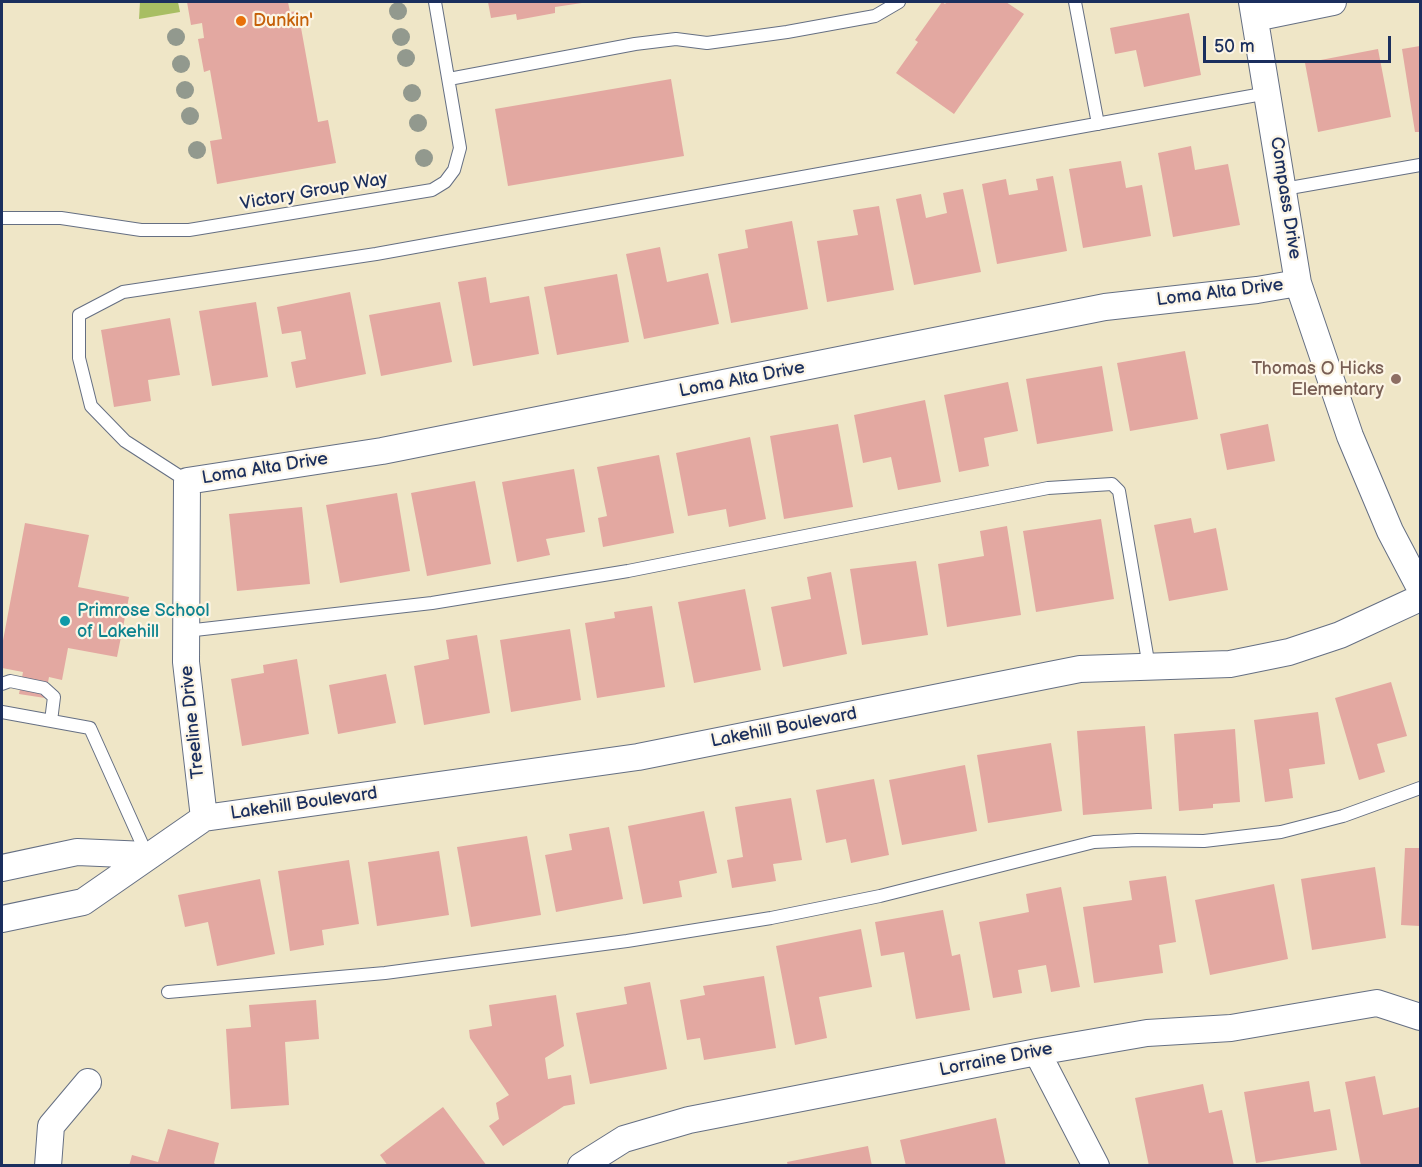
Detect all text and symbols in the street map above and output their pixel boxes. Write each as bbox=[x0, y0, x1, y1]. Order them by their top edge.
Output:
place label: Dunkin' bbox=[253, 10, 313, 32]
marker: Dunkin' bbox=[234, 14, 248, 28]
scale bar bbox=[1206, 24, 1394, 62]
text: 50 m bbox=[1214, 36, 1255, 57]
street label: Compass Drive bbox=[1265, 135, 1305, 261]
street label: Victory Group Way bbox=[239, 168, 389, 216]
street label: Loma Alta Drive bbox=[1155, 275, 1285, 311]
street label: Loma Alta Drive bbox=[677, 357, 807, 403]
place label: Thomas O Hicks Elementary bbox=[1251, 358, 1384, 400]
marker: Thomas O Hicks Elementary bbox=[1389, 372, 1403, 386]
street label: Loma Alta Drive bbox=[200, 448, 330, 490]
place label: Primrose School of Lakehill bbox=[77, 600, 210, 642]
marker: Primrose School of Lakehill bbox=[58, 614, 72, 628]
street label: Treeline Drive bbox=[176, 664, 210, 780]
street label: Lakehill Boulevard bbox=[709, 703, 859, 753]
street label: Lakehill Boulevard bbox=[229, 783, 379, 825]
street label: Lorraine Drive bbox=[937, 1038, 1055, 1082]

